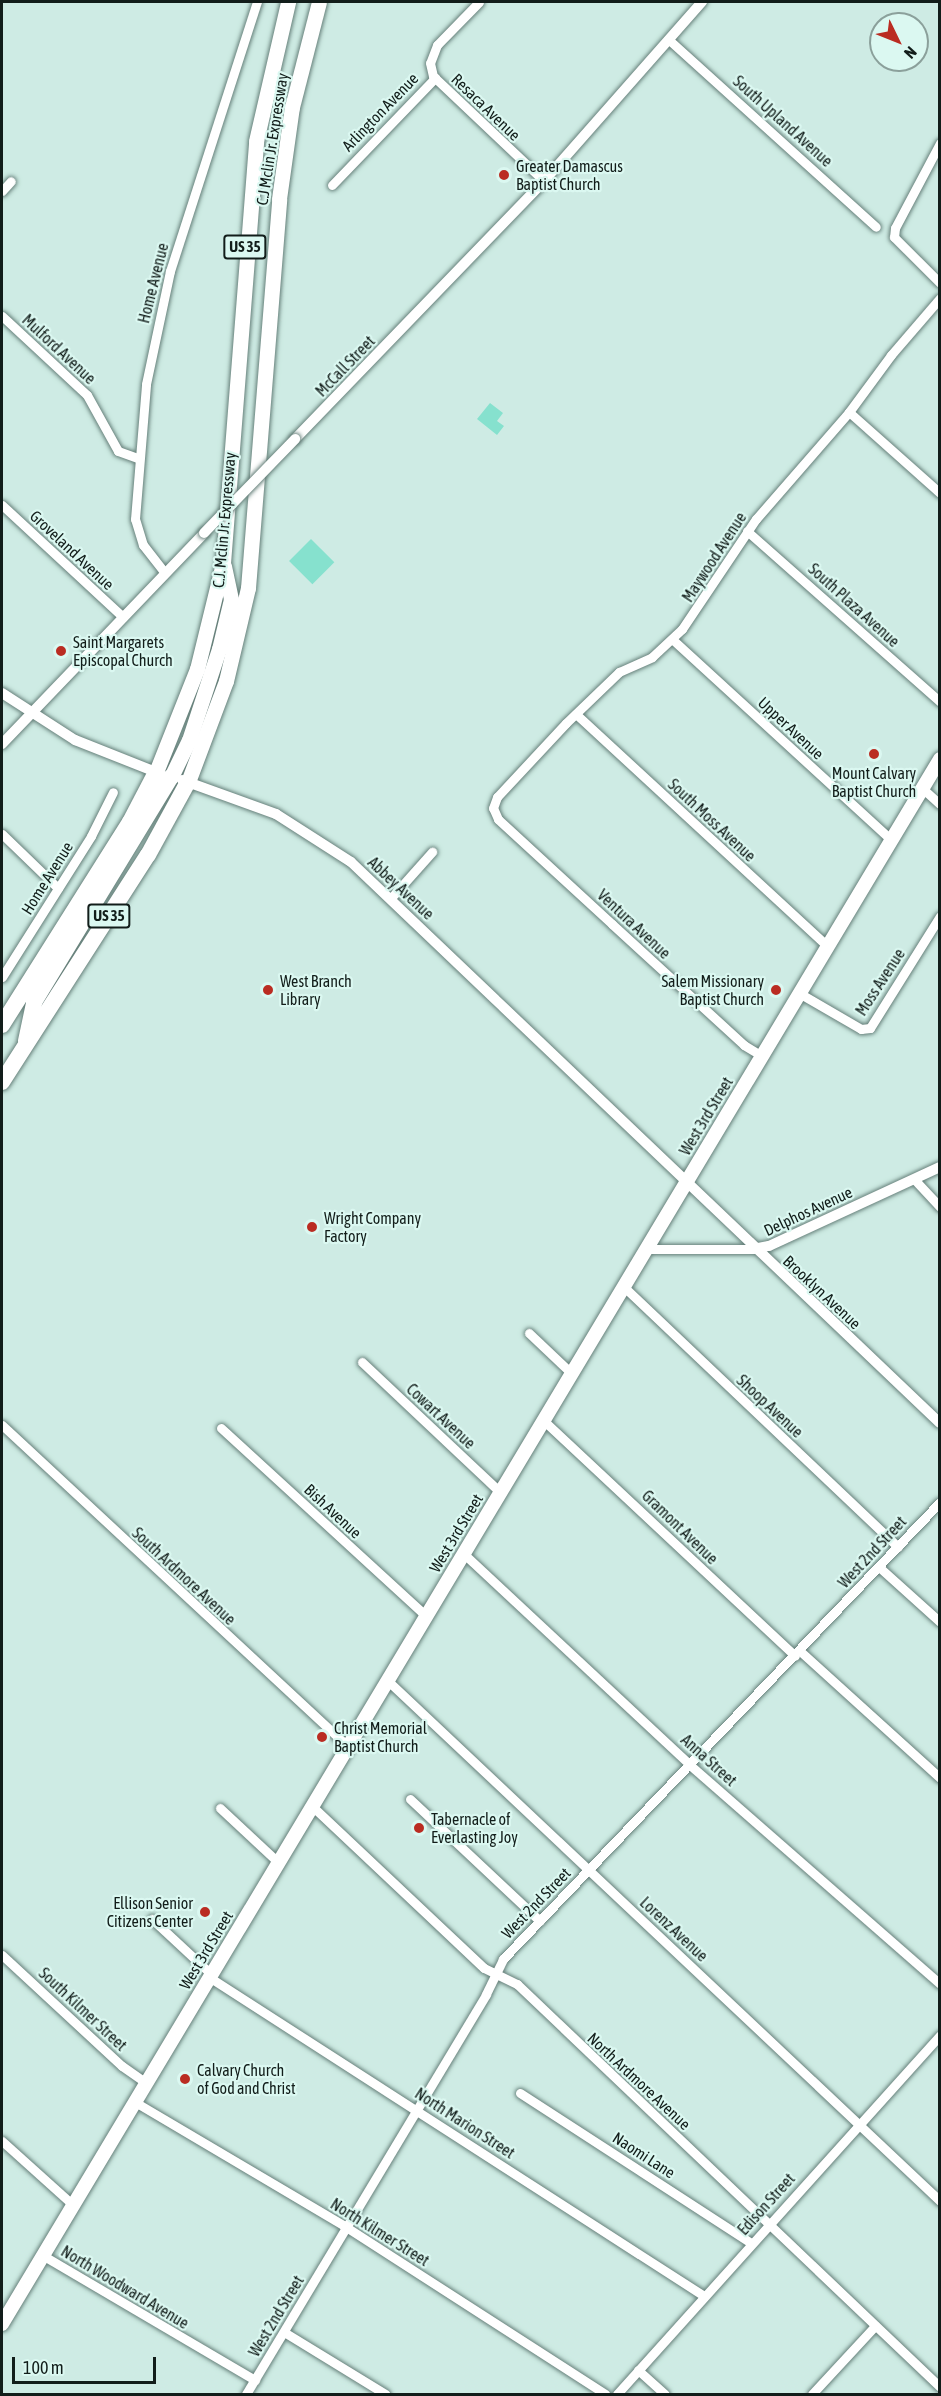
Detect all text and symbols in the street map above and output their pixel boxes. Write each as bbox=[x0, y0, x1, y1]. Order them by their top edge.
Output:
north arrow bbox=[869, 12, 929, 72]
text: N bbox=[901, 43, 921, 63]
street label: Arlington Avenue bbox=[338, 69, 422, 155]
street label: Resaca Avenue bbox=[448, 69, 524, 145]
street label: C.J Mclin Jr. Expressway bbox=[252, 71, 292, 207]
street label: South Upland Avenue bbox=[729, 71, 837, 171]
place label: Greater Damascus Baptist Church bbox=[516, 156, 623, 194]
marker: Greater Damascus Baptist Church bbox=[497, 168, 511, 182]
road number: US 35 bbox=[222, 235, 268, 259]
street label: Home Avenue bbox=[134, 241, 172, 325]
street label: Mulford Avenue bbox=[18, 310, 100, 388]
street label: McCall Street bbox=[311, 332, 379, 400]
street label: C.J. Mclin Jr. Expressway bbox=[209, 451, 239, 589]
street label: Groveland Avenue bbox=[26, 506, 118, 594]
street label: Maywood Avenue bbox=[678, 508, 750, 606]
street label: South Plaza Avenue bbox=[805, 559, 903, 651]
place label: Saint Margarets Episcopal Church bbox=[73, 632, 173, 670]
marker: Saint Margarets Episcopal Church bbox=[54, 644, 68, 658]
street label: Upper Avenue bbox=[754, 693, 828, 763]
marker: Mount Calvary Baptist Church bbox=[867, 747, 881, 761]
place label: Mount Calvary Baptist Church bbox=[832, 763, 916, 801]
street label: South Moss Avenue bbox=[664, 775, 760, 865]
street label: Home Avenue bbox=[17, 838, 77, 918]
street label: Abbey Avenue bbox=[364, 853, 438, 923]
street label: Ventura Avenue bbox=[593, 885, 675, 963]
road number: US 35 bbox=[86, 904, 132, 928]
street label: Moss Avenue bbox=[851, 945, 909, 1019]
place label: West Branch Library bbox=[280, 971, 352, 1009]
place label: Salem Missionary Baptist Church bbox=[661, 971, 764, 1009]
marker: West Branch Library bbox=[261, 983, 275, 997]
marker: Salem Missionary Baptist Church bbox=[769, 983, 783, 997]
street label: West 3rd Street bbox=[675, 1073, 737, 1159]
street label: Delphos Avenue bbox=[761, 1182, 855, 1240]
place label: Wright Company Factory bbox=[324, 1208, 421, 1246]
marker: Wright Company Factory bbox=[305, 1220, 319, 1234]
street label: Brooklyn Avenue bbox=[779, 1251, 865, 1333]
street label: Shoop Avenue bbox=[733, 1370, 807, 1442]
street label: Cowart Avenue bbox=[403, 1379, 479, 1453]
street label: Bish Avenue bbox=[300, 1480, 366, 1542]
street label: Gramont Avenue bbox=[638, 1486, 722, 1568]
street label: West 3rd Street bbox=[425, 1490, 487, 1576]
street label: West 2nd Street bbox=[834, 1512, 910, 1592]
street label: South Ardmore Avenue bbox=[128, 1523, 240, 1629]
place label: Christ Memorial Baptist Church bbox=[334, 1718, 427, 1756]
marker: Christ Memorial Baptist Church bbox=[315, 1730, 329, 1744]
street label: Anna Street bbox=[677, 1730, 741, 1790]
place label: Tabernacle of Everlasting Joy bbox=[431, 1809, 518, 1847]
marker: Tabernacle of Everlasting Joy bbox=[412, 1821, 426, 1835]
street label: West 2nd Street bbox=[497, 1864, 575, 1942]
place label: Ellison Senior Citizens Center bbox=[107, 1893, 193, 1931]
street label: Lorenz Avenue bbox=[636, 1893, 712, 1965]
marker: Ellison Senior Citizens Center bbox=[198, 1905, 212, 1919]
street label: West 3rd Street bbox=[175, 1907, 237, 1993]
street label: South Kilmer Street bbox=[35, 1963, 131, 2055]
street label: North Ardmore Avenue bbox=[584, 2028, 694, 2134]
place label: Calvary Church of God and Christ bbox=[197, 2060, 295, 2098]
marker: Calvary Church of God and Christ bbox=[178, 2072, 192, 2086]
street label: North Marion Street bbox=[411, 2084, 519, 2162]
street label: Naomi Lane bbox=[609, 2128, 679, 2182]
street label: Edison Street bbox=[733, 2169, 799, 2239]
street label: North Kilmer Street bbox=[327, 2194, 433, 2270]
street label: North Woodward Avenue bbox=[58, 2241, 192, 2333]
street label: West 2nd Street bbox=[244, 2272, 308, 2360]
scale bar bbox=[15, 2345, 159, 2383]
text: 100 m bbox=[23, 2357, 64, 2378]

